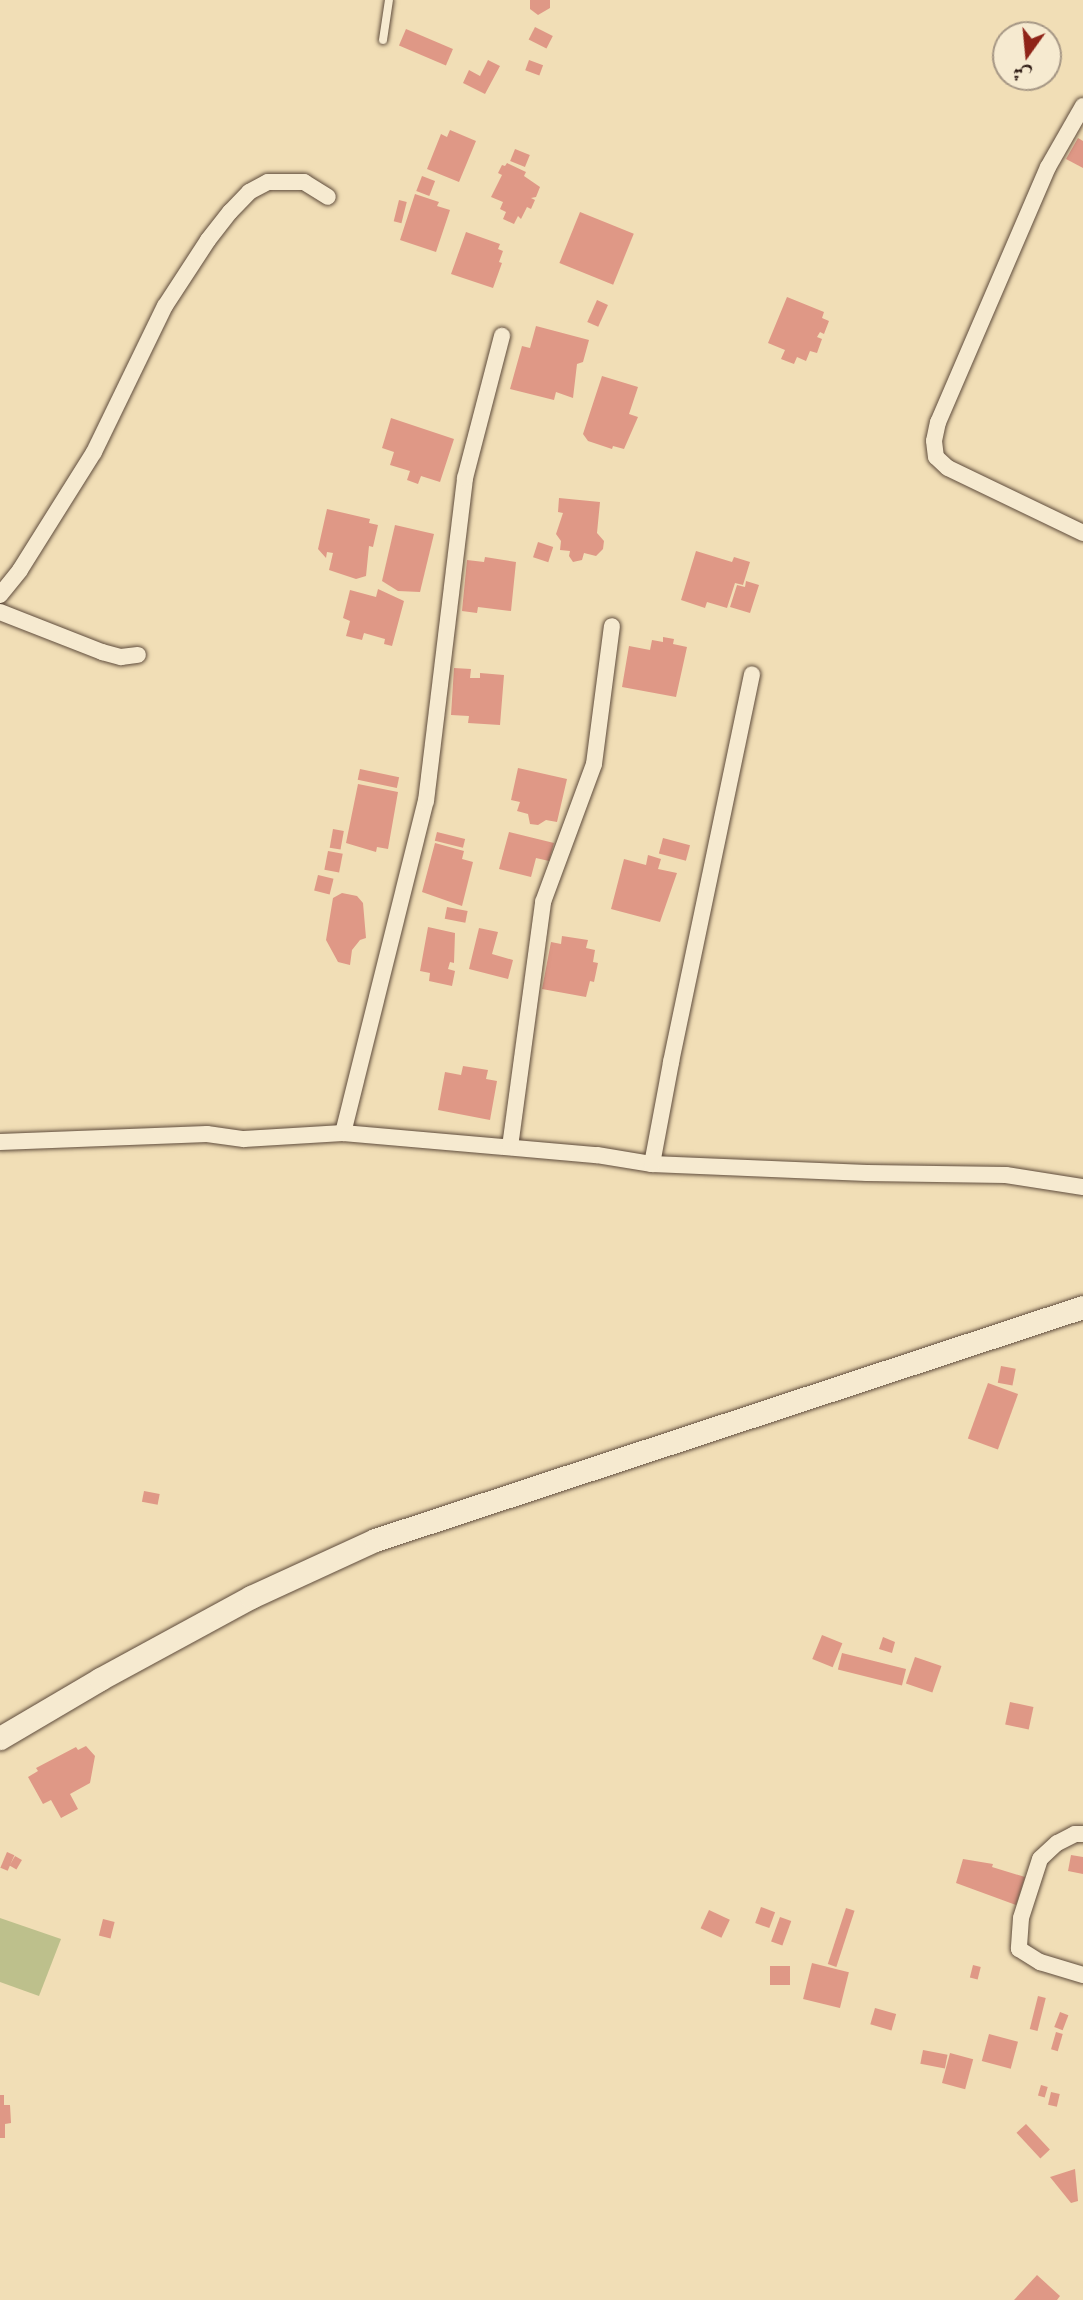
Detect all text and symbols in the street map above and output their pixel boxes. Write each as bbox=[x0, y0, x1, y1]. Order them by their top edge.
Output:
north arrow bbox=[992, 21, 1062, 91]
text: ش bbox=[1010, 59, 1035, 89]

